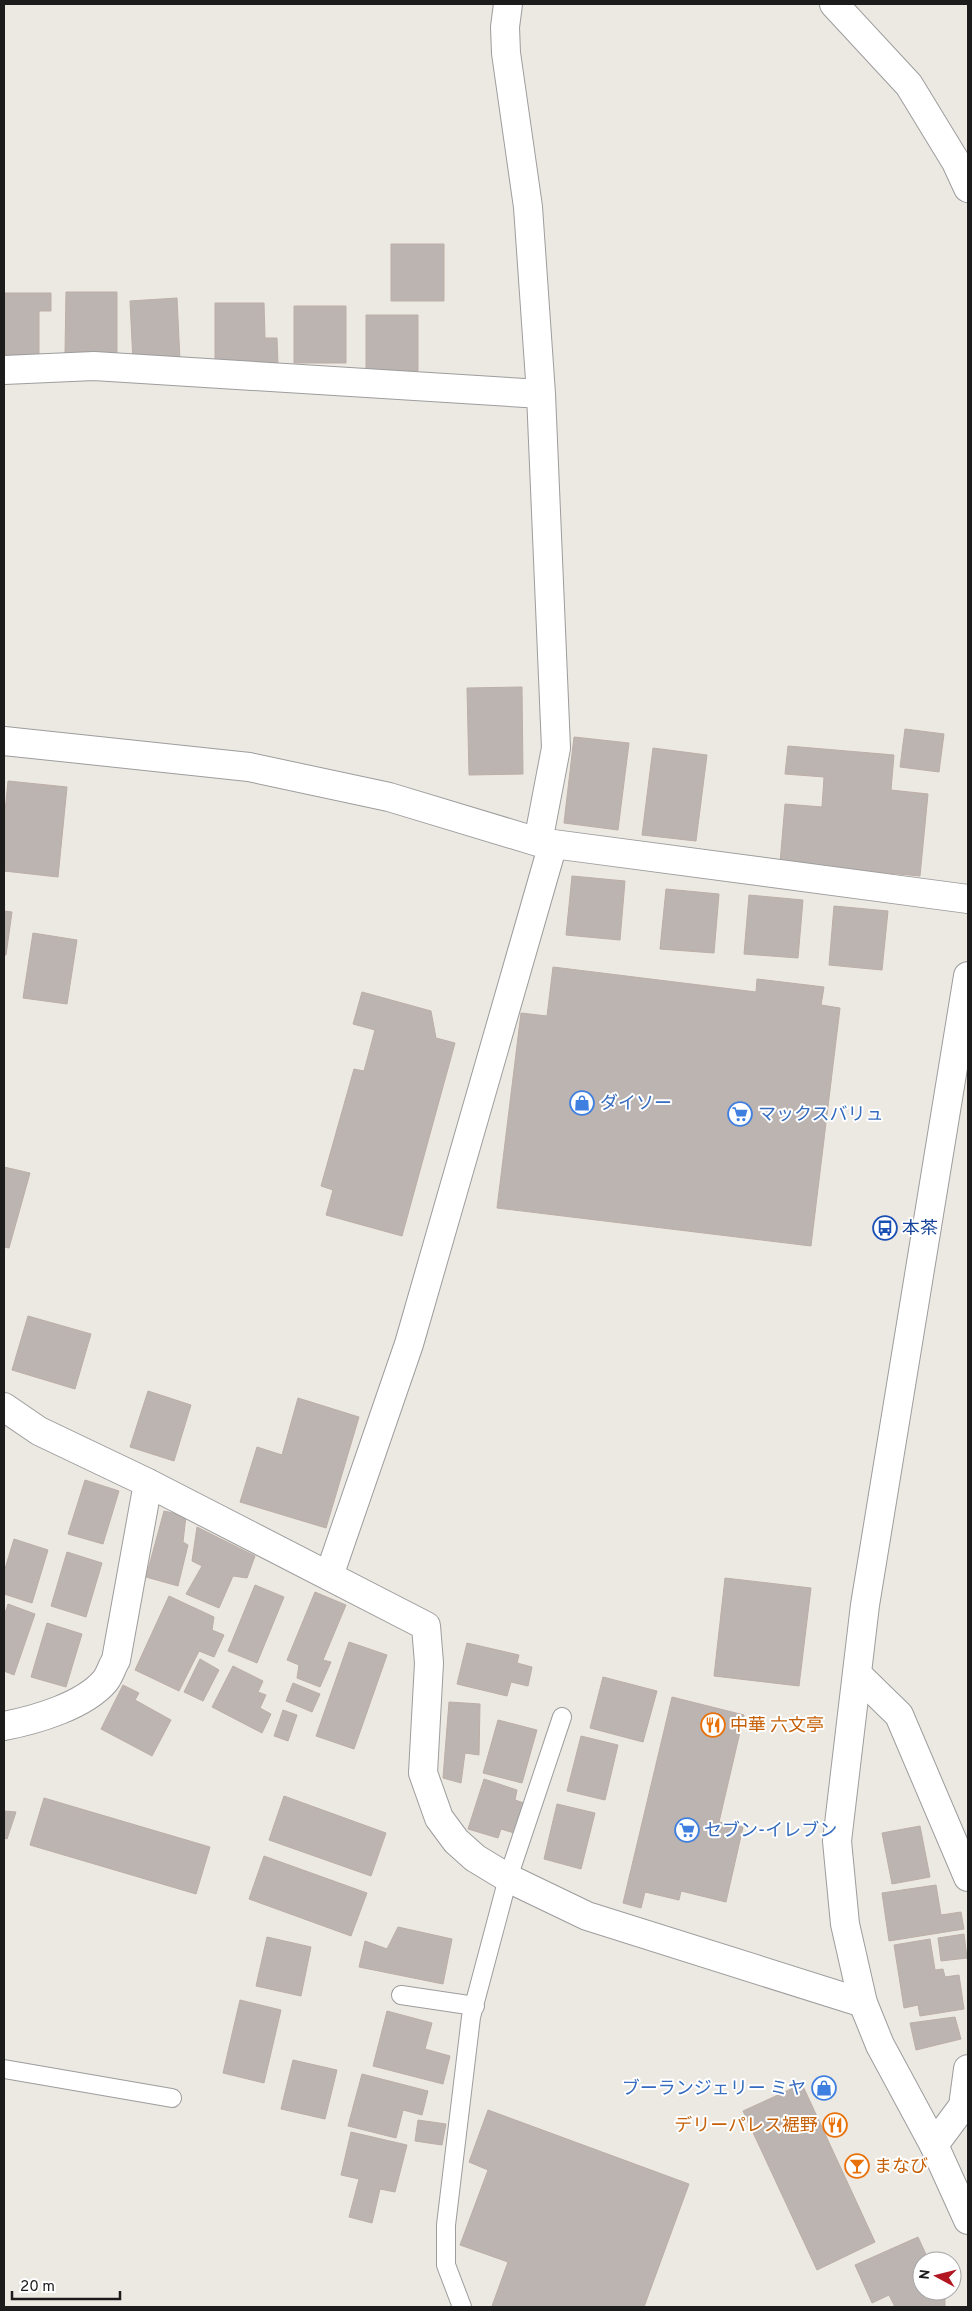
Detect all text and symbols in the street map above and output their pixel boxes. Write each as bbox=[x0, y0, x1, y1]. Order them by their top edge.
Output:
shop icon: ダイソー bbox=[569, 1090, 595, 1116]
place label: ダイソー bbox=[600, 1093, 672, 1116]
supermarket icon: マックスバリュ bbox=[727, 1101, 753, 1127]
place label: マックスバリュ bbox=[758, 1104, 883, 1127]
bus stop icon: 本茶 bbox=[872, 1215, 898, 1241]
place label: 本茶 bbox=[902, 1218, 938, 1241]
restaurant icon: 中華 六文亭 bbox=[700, 1712, 726, 1738]
place label: 中華 六文亭 bbox=[730, 1715, 824, 1738]
supermarket icon: セブン-イレブン bbox=[674, 1817, 700, 1843]
place label: セブン-イレブン bbox=[704, 1820, 837, 1843]
shop icon: ブーランジェリー ミヤ bbox=[811, 2075, 837, 2101]
place label: ブーランジェリー ミヤ bbox=[622, 2078, 806, 2101]
restaurant icon: デリーパレス裾野 bbox=[822, 2112, 848, 2138]
place label: デリーパレス裾野 bbox=[674, 2115, 818, 2138]
bar icon: まなび bbox=[844, 2153, 870, 2179]
place label: まなび bbox=[874, 2156, 928, 2179]
north arrow bbox=[912, 2251, 962, 2301]
scale bar bbox=[12, 2268, 120, 2300]
text: N bbox=[917, 2269, 935, 2281]
text: 20 m bbox=[20, 2278, 55, 2297]

